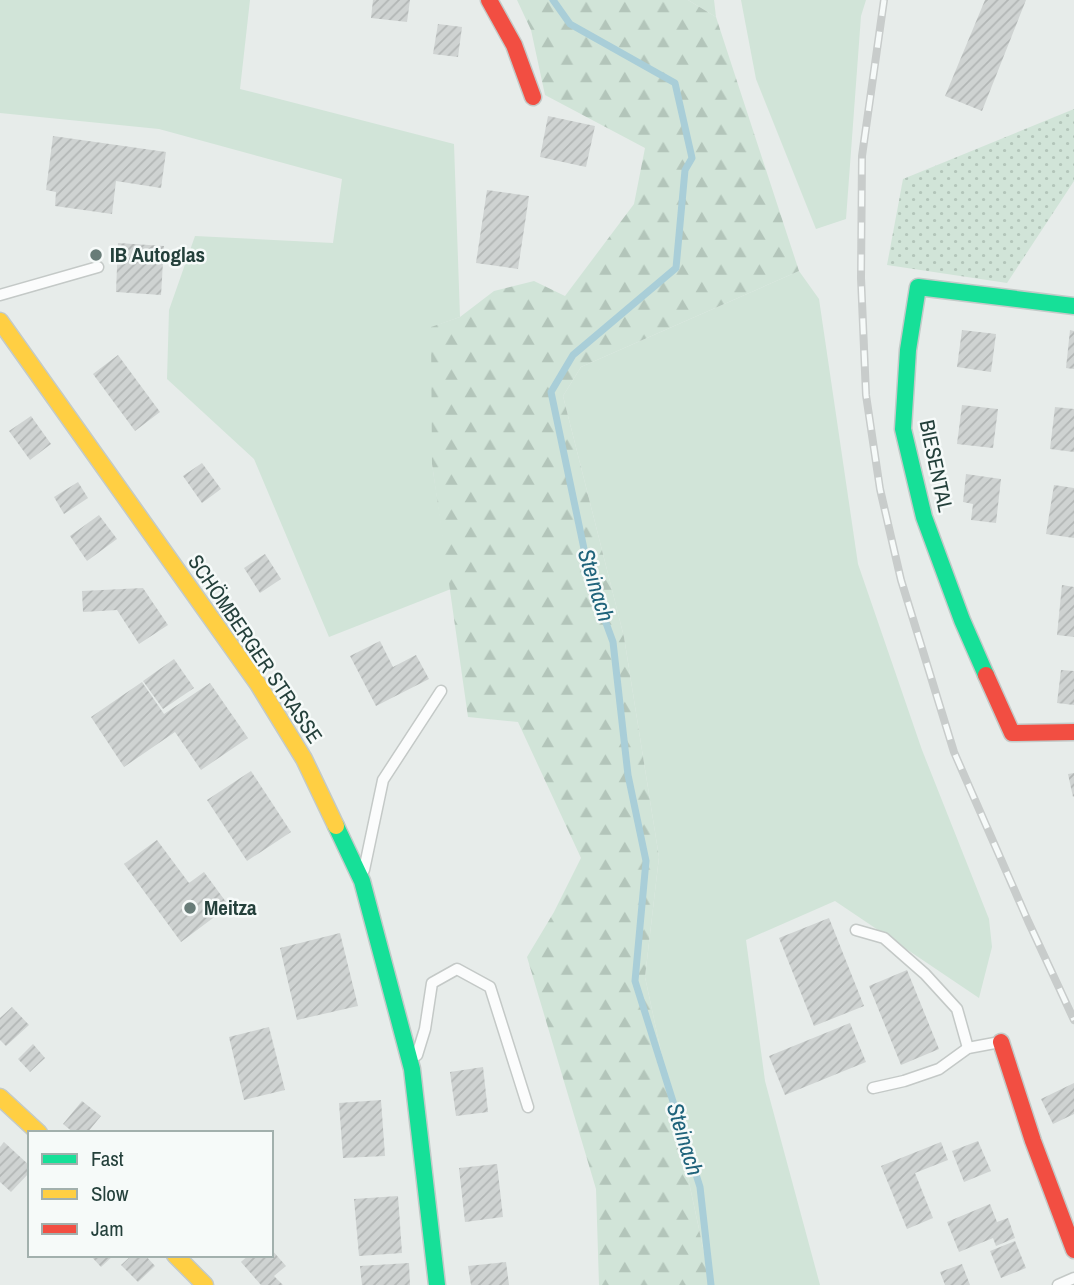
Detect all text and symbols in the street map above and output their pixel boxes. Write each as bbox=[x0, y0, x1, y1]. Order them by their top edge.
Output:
place label: IB Autoglas bbox=[110, 240, 205, 269]
marker: IB Autoglas bbox=[88, 247, 104, 263]
street label: BIESENTAL bbox=[913, 417, 960, 515]
water label: Steinach bbox=[571, 545, 622, 625]
street label: SCHÖMBERGER STRASSE bbox=[181, 549, 330, 749]
place label: Meitza bbox=[204, 893, 257, 922]
marker: Meitza bbox=[182, 900, 198, 916]
water label: Steinach bbox=[660, 1099, 711, 1179]
legend bbox=[28, 1131, 273, 1257]
text: Fast bbox=[91, 1144, 124, 1173]
text: Slow bbox=[91, 1179, 129, 1208]
text: Jam bbox=[91, 1214, 124, 1243]

